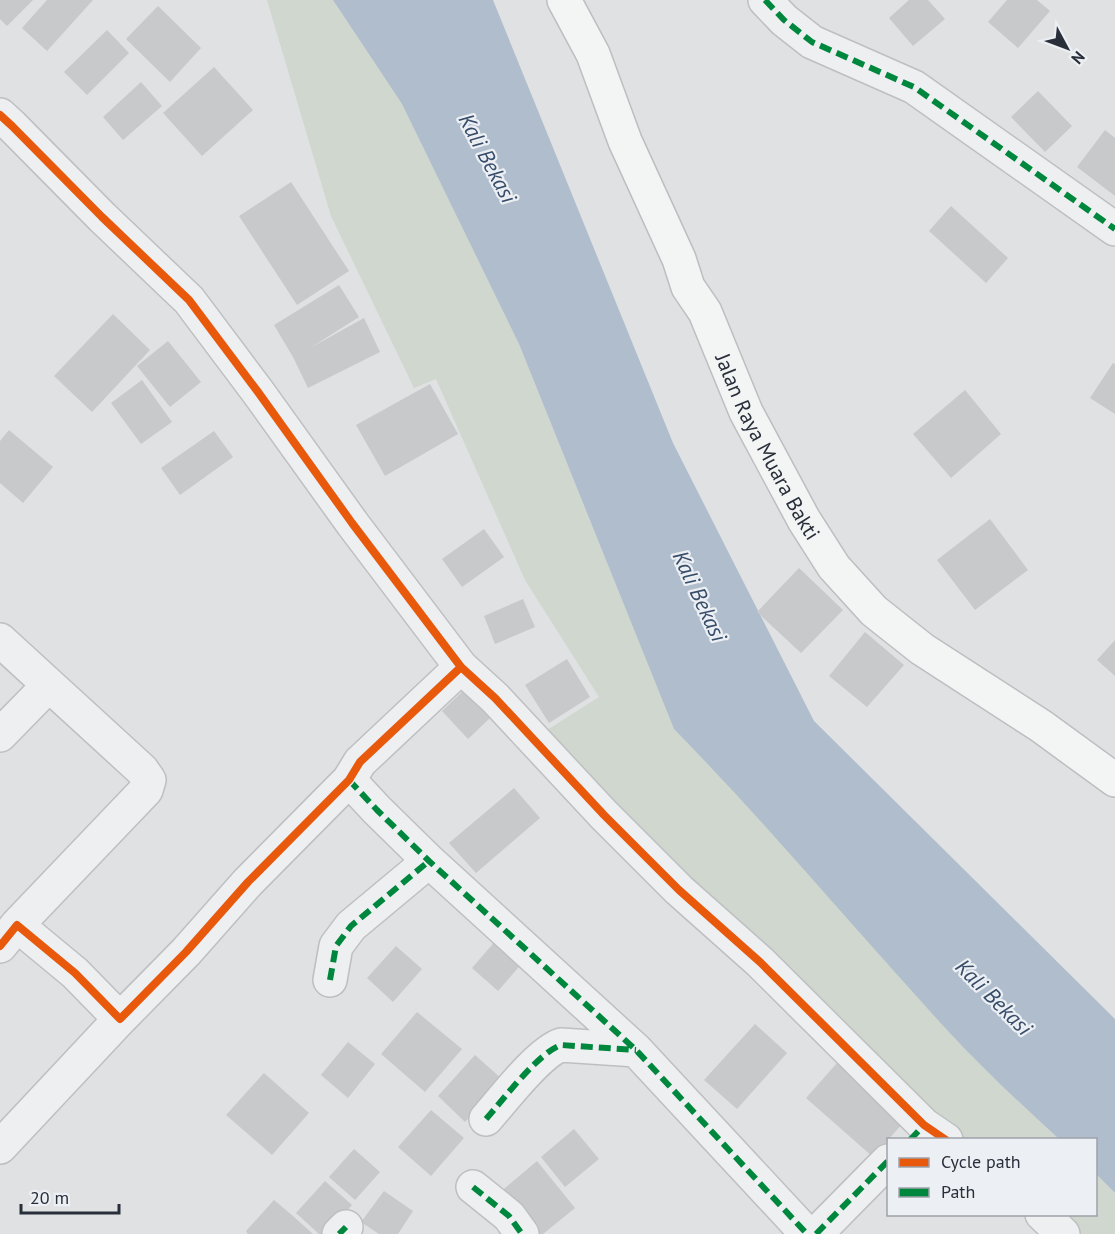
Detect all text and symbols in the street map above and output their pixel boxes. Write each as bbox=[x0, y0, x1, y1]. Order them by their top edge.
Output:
north arrow bbox=[1037, 18, 1097, 78]
text: N bbox=[1067, 47, 1089, 68]
water label: Kali Bekasi bbox=[453, 108, 524, 209]
street label: Jalan Raya Muara Bakti bbox=[709, 348, 827, 545]
water label: Kali Bekasi bbox=[667, 546, 734, 647]
water label: Kali Bekasi bbox=[950, 953, 1039, 1042]
legend bbox=[887, 1138, 1097, 1216]
text: Cycle path bbox=[941, 1150, 1021, 1173]
scale bar bbox=[21, 1177, 118, 1215]
text: Path bbox=[941, 1180, 975, 1203]
text: 20 m bbox=[30, 1186, 69, 1209]

